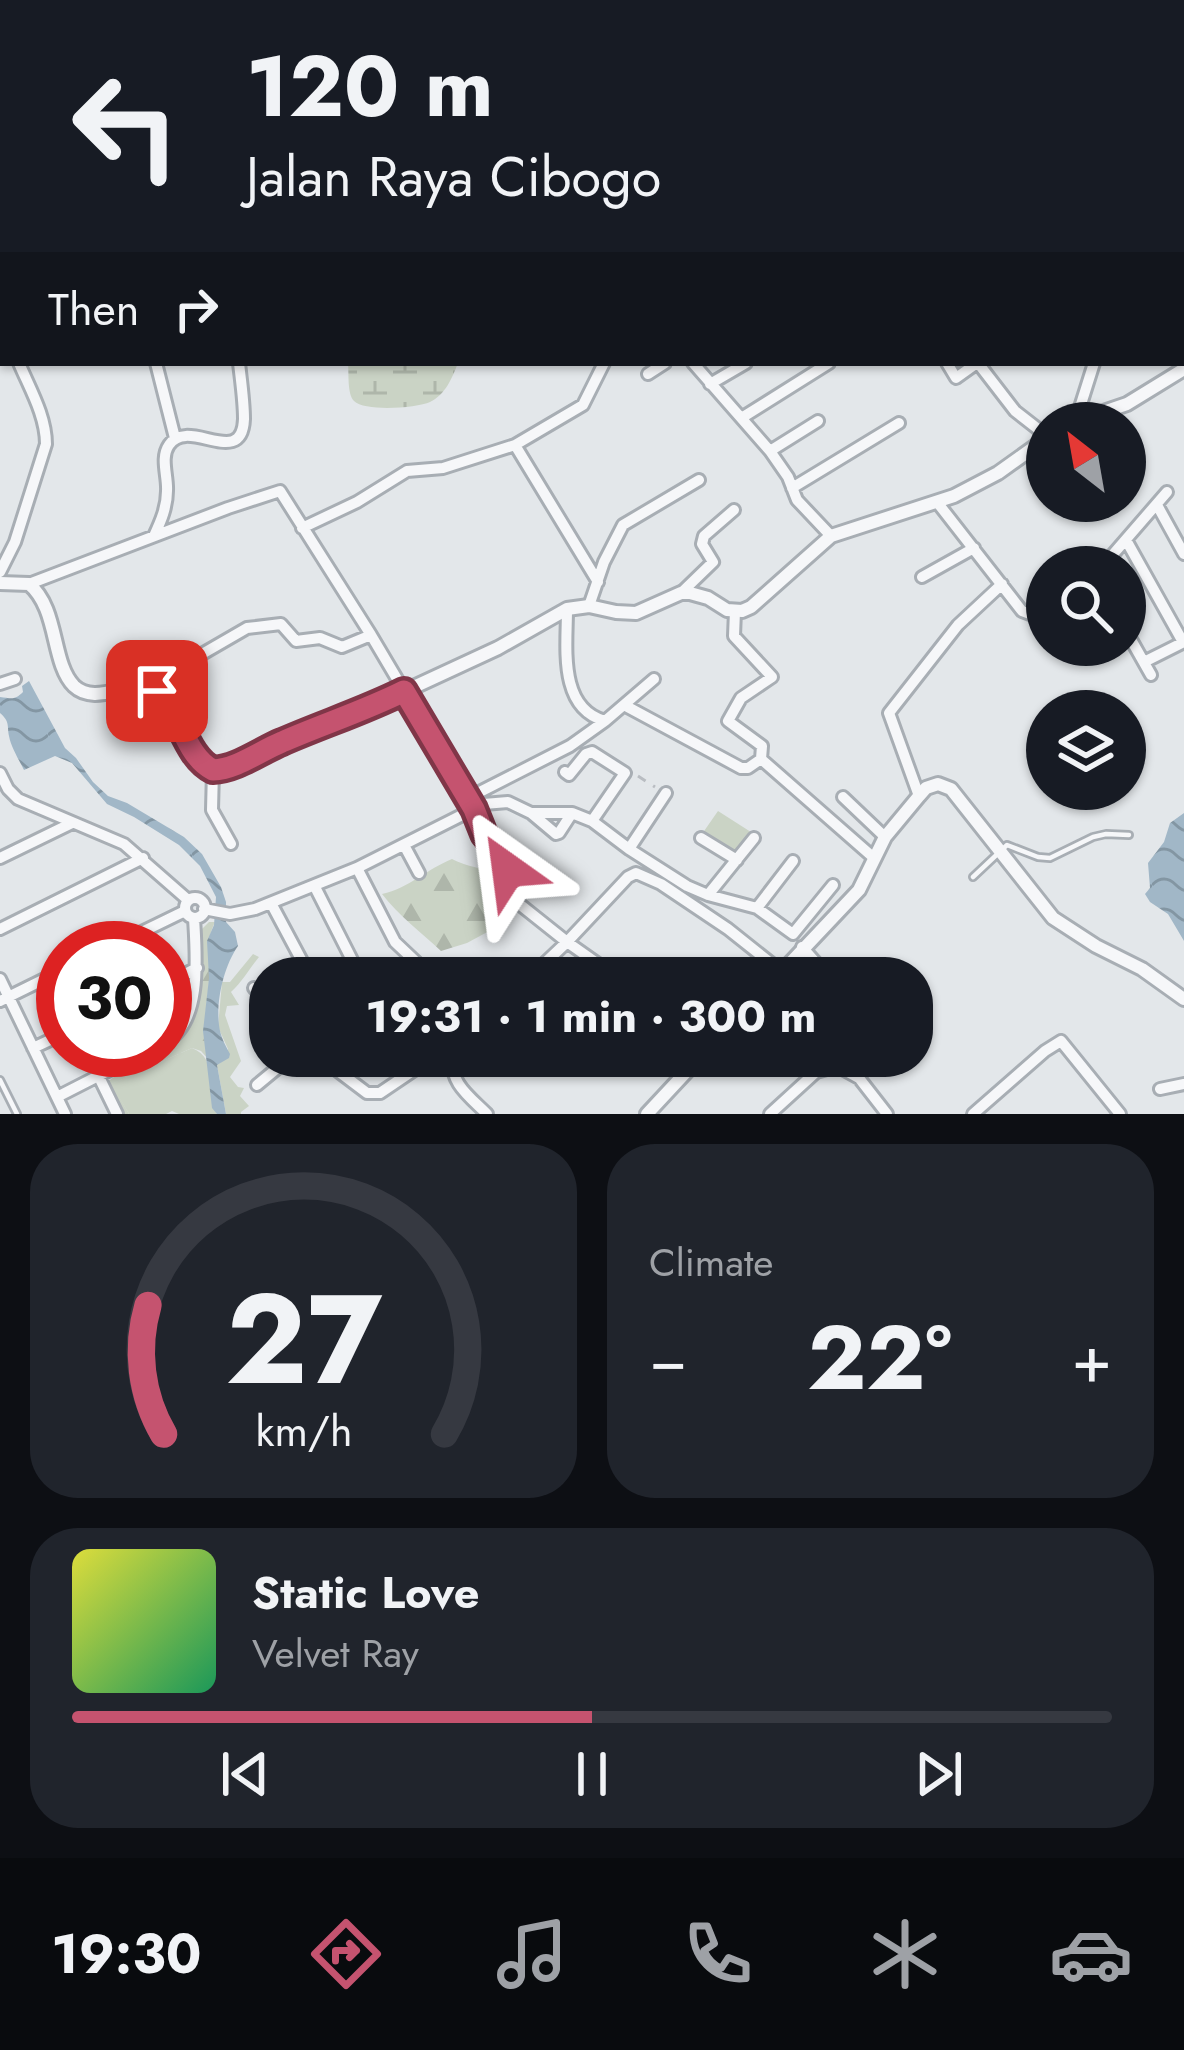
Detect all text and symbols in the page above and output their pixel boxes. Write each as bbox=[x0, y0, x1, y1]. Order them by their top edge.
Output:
text: 120 m bbox=[246, 26, 494, 148]
icon: left bbox=[48, 48, 204, 204]
text: Jalan Raya Cibogo bbox=[246, 138, 661, 216]
icon: right bbox=[163, 276, 229, 342]
text: Then bbox=[48, 277, 139, 342]
north arrow bbox=[1026, 402, 1146, 522]
map controls bbox=[1026, 402, 1146, 810]
button: search bbox=[1026, 546, 1146, 666]
pin bbox=[106, 640, 208, 742]
icon: arrive bbox=[124, 658, 190, 724]
button: layers bbox=[1026, 690, 1146, 810]
position arrow bbox=[445, 807, 571, 933]
speed limit sign: 30 bbox=[36, 921, 192, 1077]
text: 19:31 · 1 min · 300 m bbox=[366, 984, 816, 1049]
text: Climate bbox=[649, 1234, 773, 1291]
text: 27 bbox=[225, 1249, 382, 1430]
text: 22° bbox=[807, 1293, 952, 1423]
text: − bbox=[649, 1311, 688, 1407]
text: + bbox=[1071, 1311, 1112, 1407]
text: km/h bbox=[255, 1400, 352, 1462]
text: Static Love bbox=[252, 1560, 480, 1625]
text: Velvet Ray bbox=[252, 1625, 419, 1682]
icon: previous bbox=[212, 1741, 278, 1807]
icon: pause bbox=[559, 1741, 625, 1807]
icon: next bbox=[906, 1741, 972, 1807]
icon: directions bbox=[304, 1912, 388, 1996]
icon: music bbox=[490, 1912, 574, 1996]
icon: phone bbox=[676, 1912, 760, 1996]
icon: climate bbox=[863, 1912, 947, 1996]
icon: car bbox=[1049, 1912, 1133, 1996]
text: 19:30 bbox=[51, 1915, 201, 1993]

